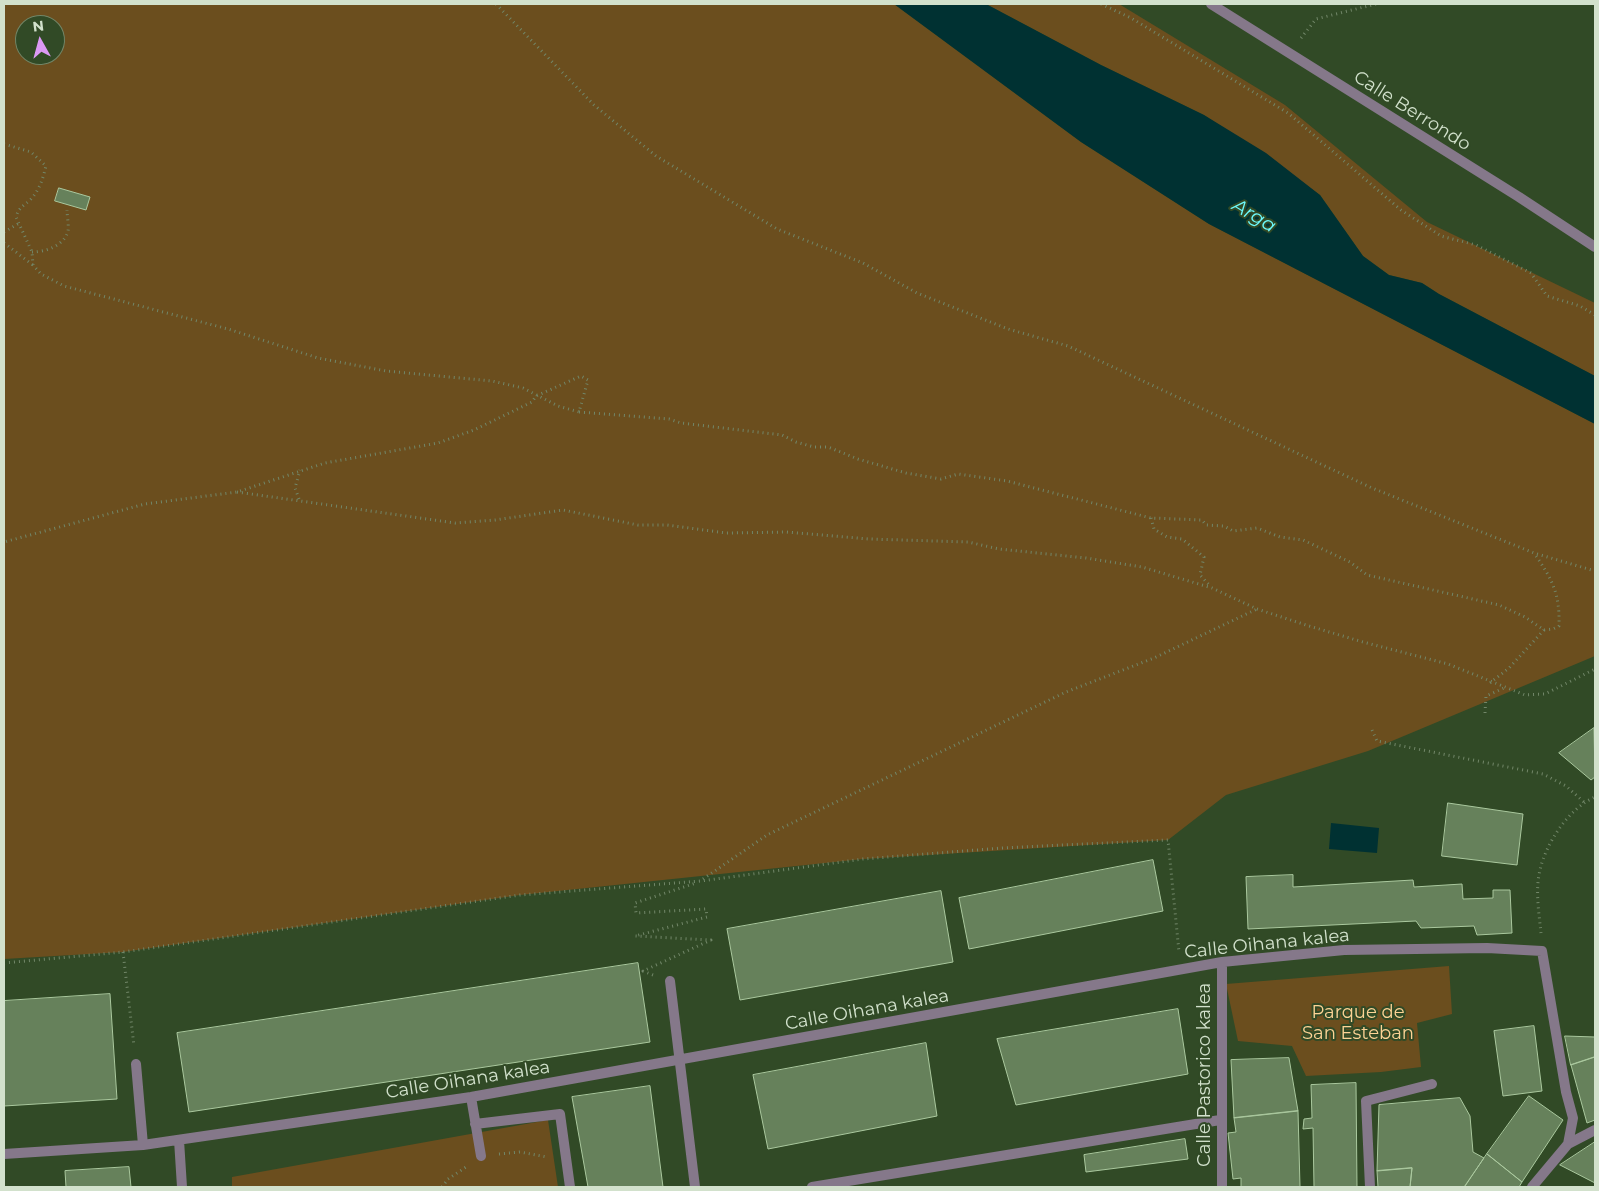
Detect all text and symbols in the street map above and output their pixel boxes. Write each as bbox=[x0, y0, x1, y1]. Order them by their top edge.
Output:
north arrow bbox=[15, 15, 65, 65]
text: N bbox=[32, 16, 45, 36]
street label: Calle Berrondo bbox=[1349, 66, 1475, 156]
water label: Arga bbox=[1228, 194, 1280, 238]
street label: Calle Oihana kalea bbox=[1183, 925, 1351, 963]
street label: Calle Pastorico kalea bbox=[1194, 983, 1216, 1167]
street label: Calle Oihana kalea bbox=[783, 985, 951, 1035]
park label: Parque de San Esteban bbox=[1302, 1002, 1414, 1044]
street label: Calle Oihana kalea bbox=[384, 1056, 552, 1104]

